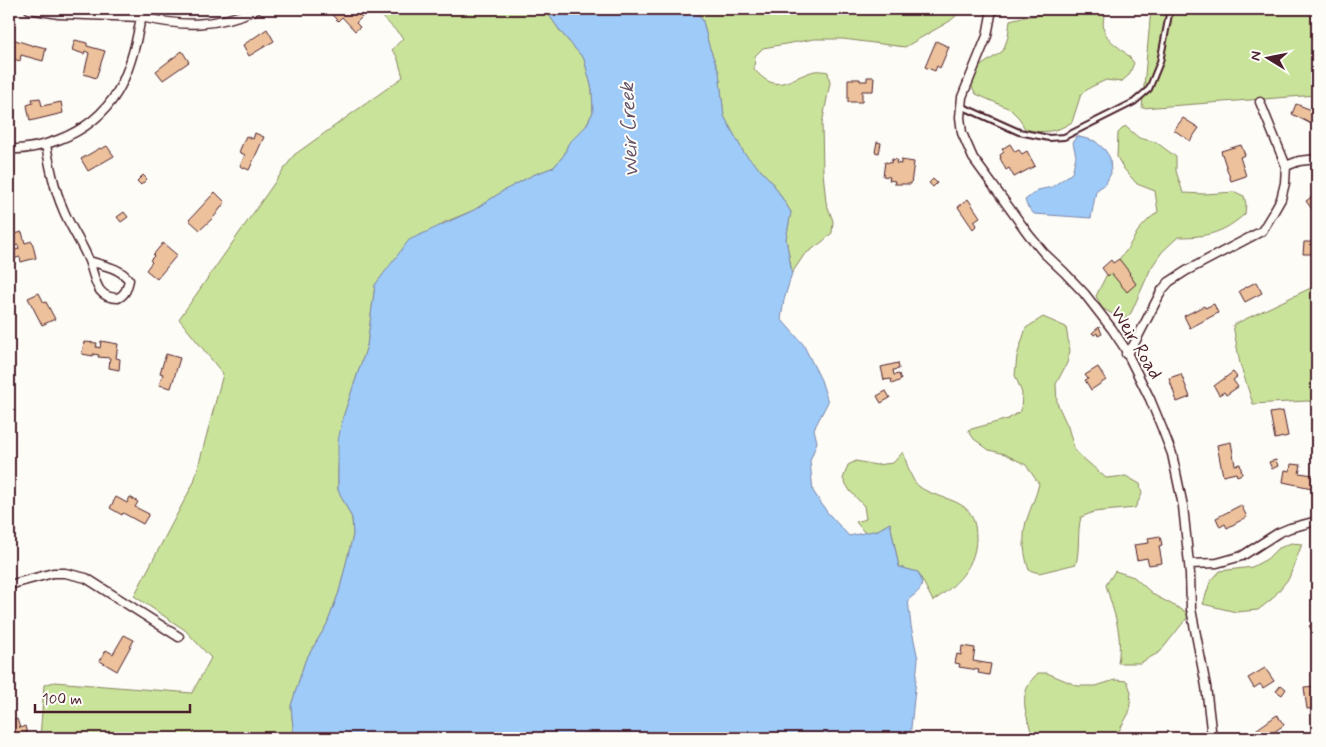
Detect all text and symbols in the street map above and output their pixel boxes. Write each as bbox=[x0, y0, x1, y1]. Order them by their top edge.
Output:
north arrow bbox=[1244, 32, 1294, 82]
text: N bbox=[1247, 50, 1266, 62]
water label: Weir Creek bbox=[614, 80, 646, 178]
street label: Weir Road bbox=[1104, 302, 1168, 384]
scale bar bbox=[35, 682, 190, 714]
text: 100 m bbox=[42, 690, 82, 710]

